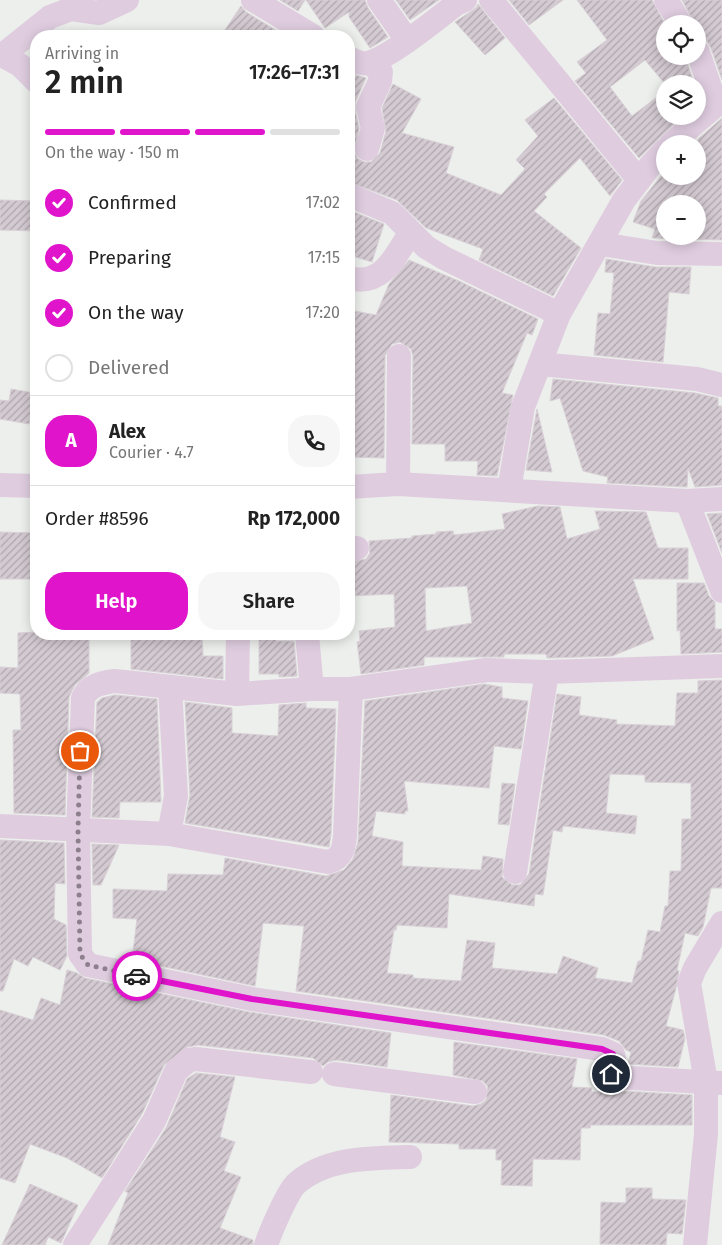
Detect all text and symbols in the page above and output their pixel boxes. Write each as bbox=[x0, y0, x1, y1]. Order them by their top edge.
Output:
map controls bbox=[656, 15, 706, 245]
button: locate bbox=[656, 15, 706, 65]
text: Arriving in bbox=[45, 44, 119, 63]
text: 17:26–17:31 bbox=[249, 61, 340, 84]
text: 2 min bbox=[45, 63, 124, 101]
button: layers bbox=[656, 75, 706, 125]
button: + bbox=[656, 135, 706, 185]
text: On the way · 150 m bbox=[45, 143, 180, 162]
icon: check bbox=[45, 189, 73, 217]
text: Confirmed bbox=[88, 191, 177, 214]
text: 17:02 bbox=[305, 193, 340, 212]
button: − bbox=[656, 195, 706, 245]
icon: check bbox=[45, 244, 73, 272]
text: Preparing bbox=[88, 246, 171, 269]
text: 17:15 bbox=[308, 248, 340, 267]
icon: check bbox=[45, 299, 73, 327]
text: On the way bbox=[88, 301, 184, 324]
text: 17:20 bbox=[305, 303, 340, 322]
text: Delivered bbox=[88, 356, 170, 379]
button: phone bbox=[288, 415, 340, 467]
text: Alex bbox=[109, 420, 146, 443]
text: A bbox=[65, 429, 77, 452]
text: Courier · 4.7 bbox=[109, 443, 194, 462]
text: Order #8596 bbox=[45, 507, 149, 530]
text: Rp 172,000 bbox=[247, 507, 340, 530]
button: Help bbox=[45, 572, 188, 630]
button: Share bbox=[198, 572, 340, 630]
pin bbox=[59, 730, 101, 772]
icon: bag bbox=[66, 737, 94, 765]
courier bbox=[112, 951, 162, 1001]
icon: car bbox=[123, 962, 151, 990]
pin bbox=[590, 1053, 632, 1095]
icon: home bbox=[597, 1060, 625, 1088]

